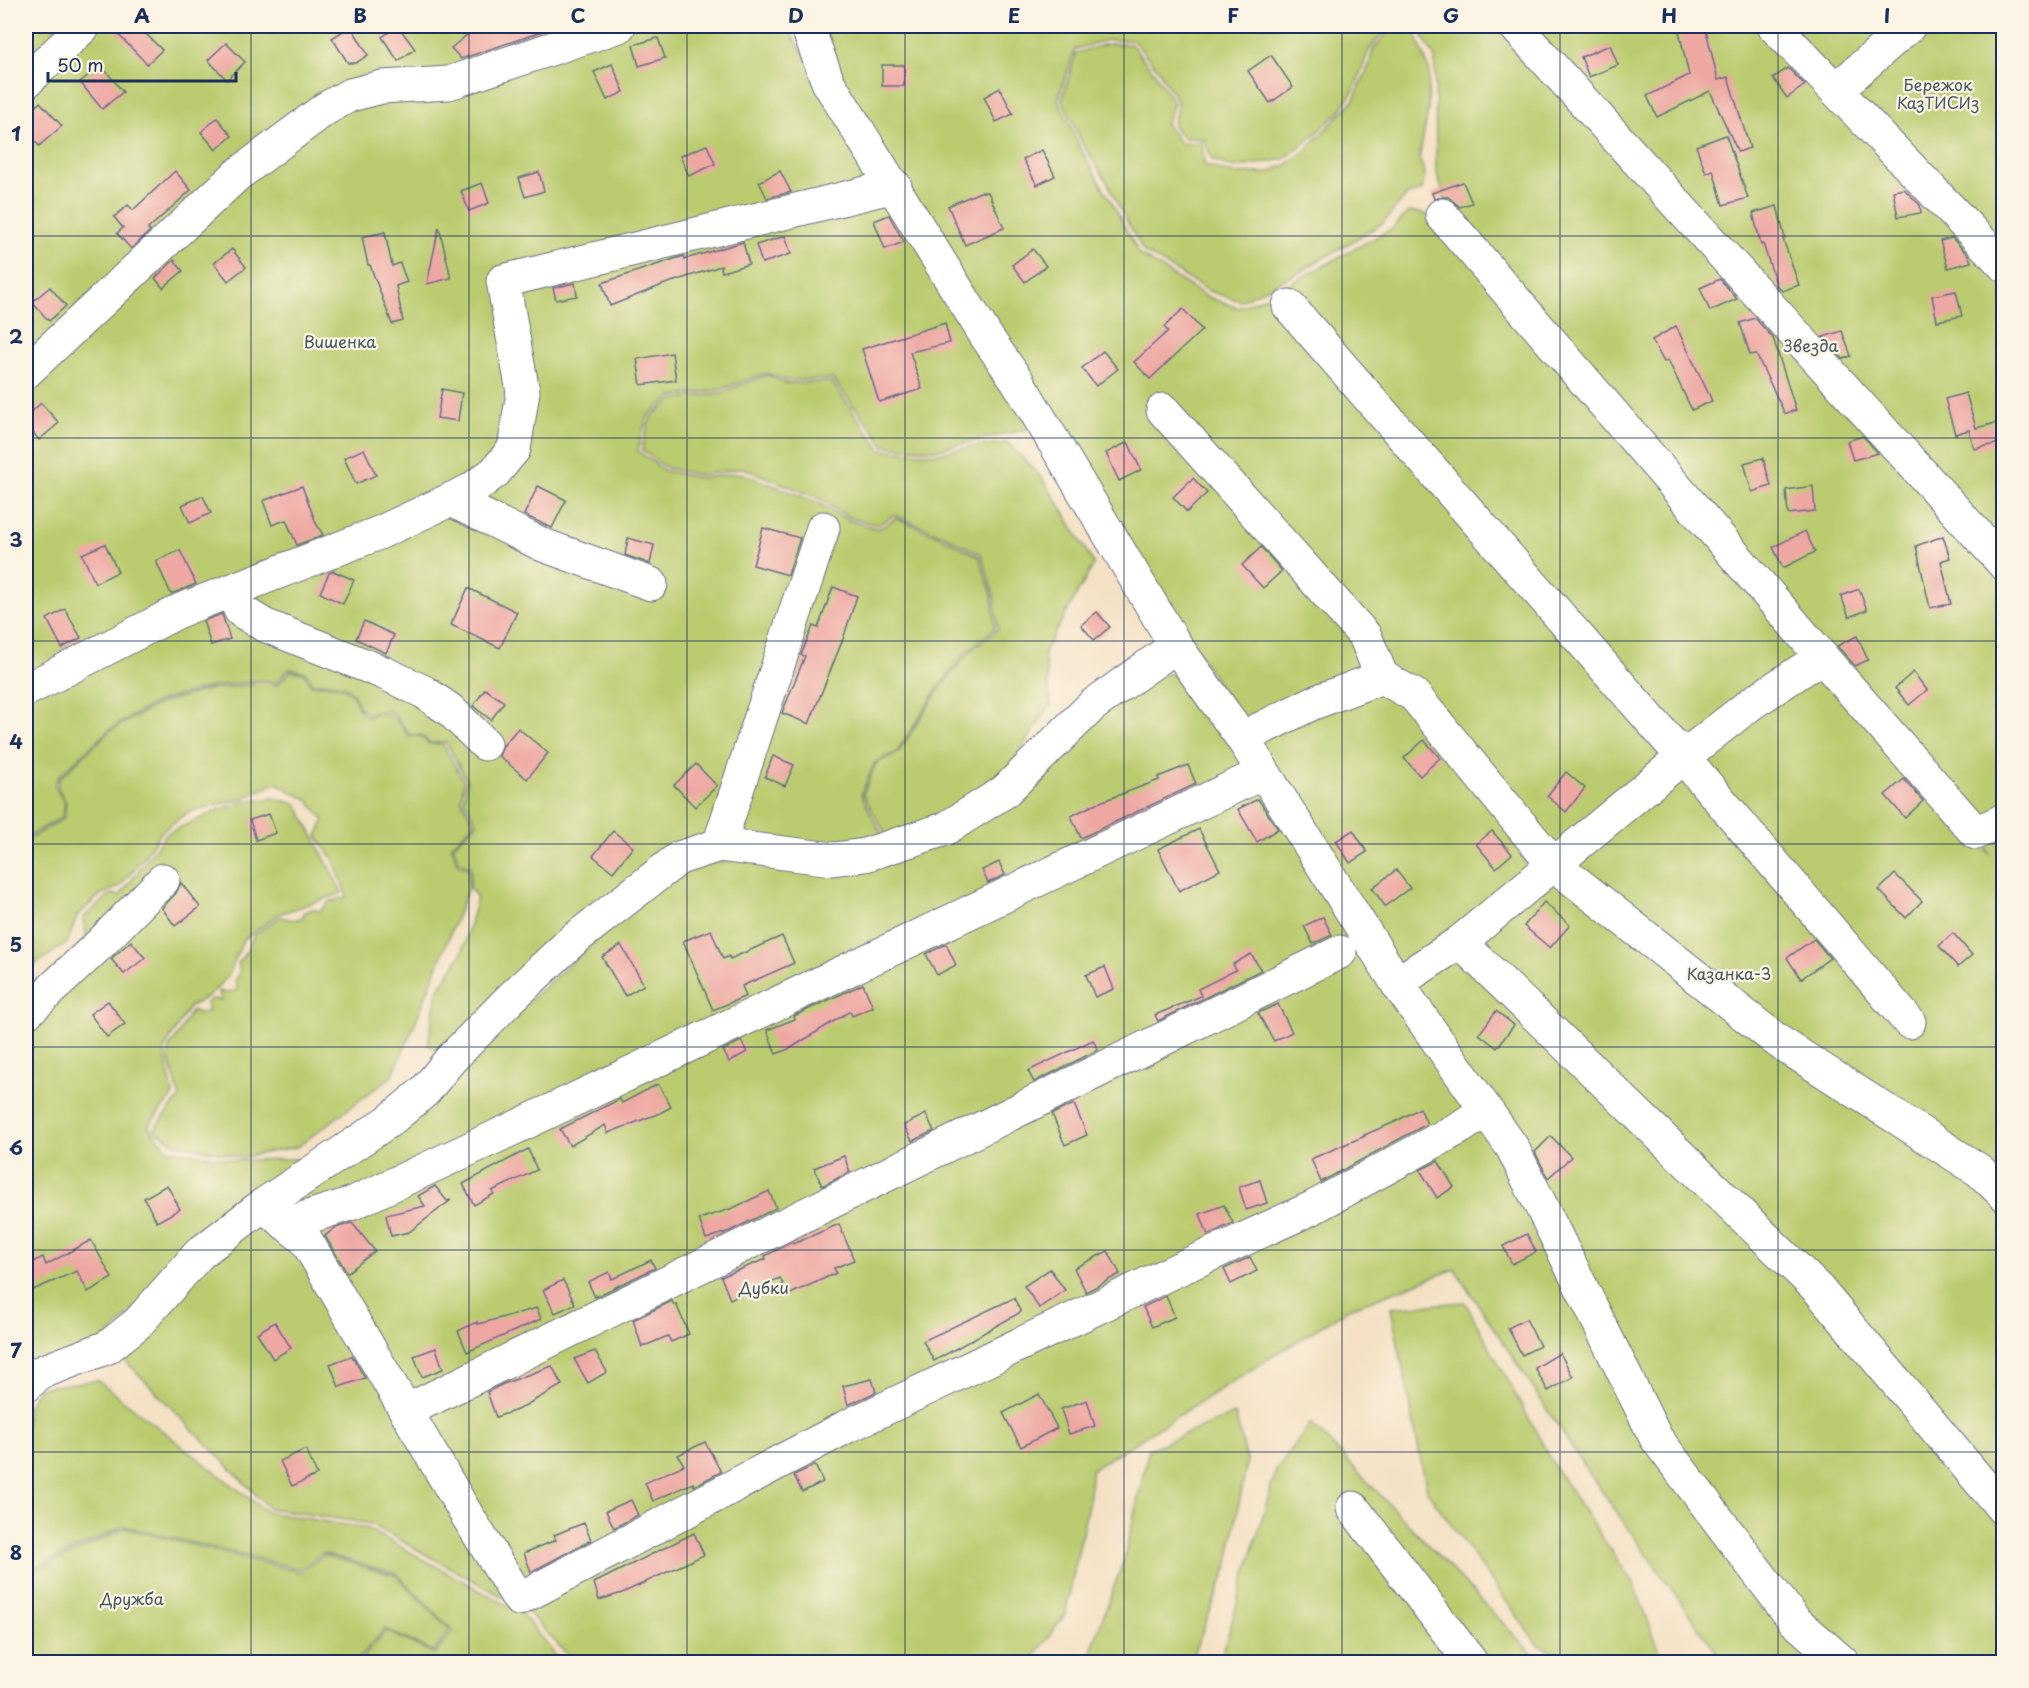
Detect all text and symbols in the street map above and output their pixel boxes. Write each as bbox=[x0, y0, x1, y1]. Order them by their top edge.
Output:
text: A bbox=[134, 0, 150, 30]
text: B bbox=[353, 0, 367, 30]
text: C bbox=[570, 0, 586, 30]
text: D bbox=[788, 0, 804, 30]
text: E bbox=[1008, 0, 1020, 30]
text: F bbox=[1227, 0, 1239, 30]
text: G bbox=[1443, 0, 1459, 30]
text: H bbox=[1661, 0, 1677, 30]
text: I bbox=[1884, 0, 1890, 30]
scale bar bbox=[48, 45, 236, 83]
text: 50 m bbox=[57, 51, 104, 78]
park label: Бережок КазТИСИз bbox=[1897, 72, 1979, 114]
text: 1 bbox=[11, 118, 21, 148]
text: 2 bbox=[9, 321, 23, 351]
park label: Вишенка bbox=[304, 329, 376, 353]
park label: Звезда bbox=[1783, 333, 1839, 357]
text: 3 bbox=[9, 524, 23, 554]
text: 4 bbox=[9, 726, 23, 756]
text: 5 bbox=[10, 929, 22, 959]
park label: Казанка-3 bbox=[1687, 961, 1771, 985]
text: 6 bbox=[9, 1132, 23, 1162]
park label: Дубки bbox=[738, 1275, 789, 1299]
text: 7 bbox=[10, 1335, 22, 1365]
text: 8 bbox=[10, 1537, 22, 1567]
park label: Дружба bbox=[99, 1586, 164, 1610]

